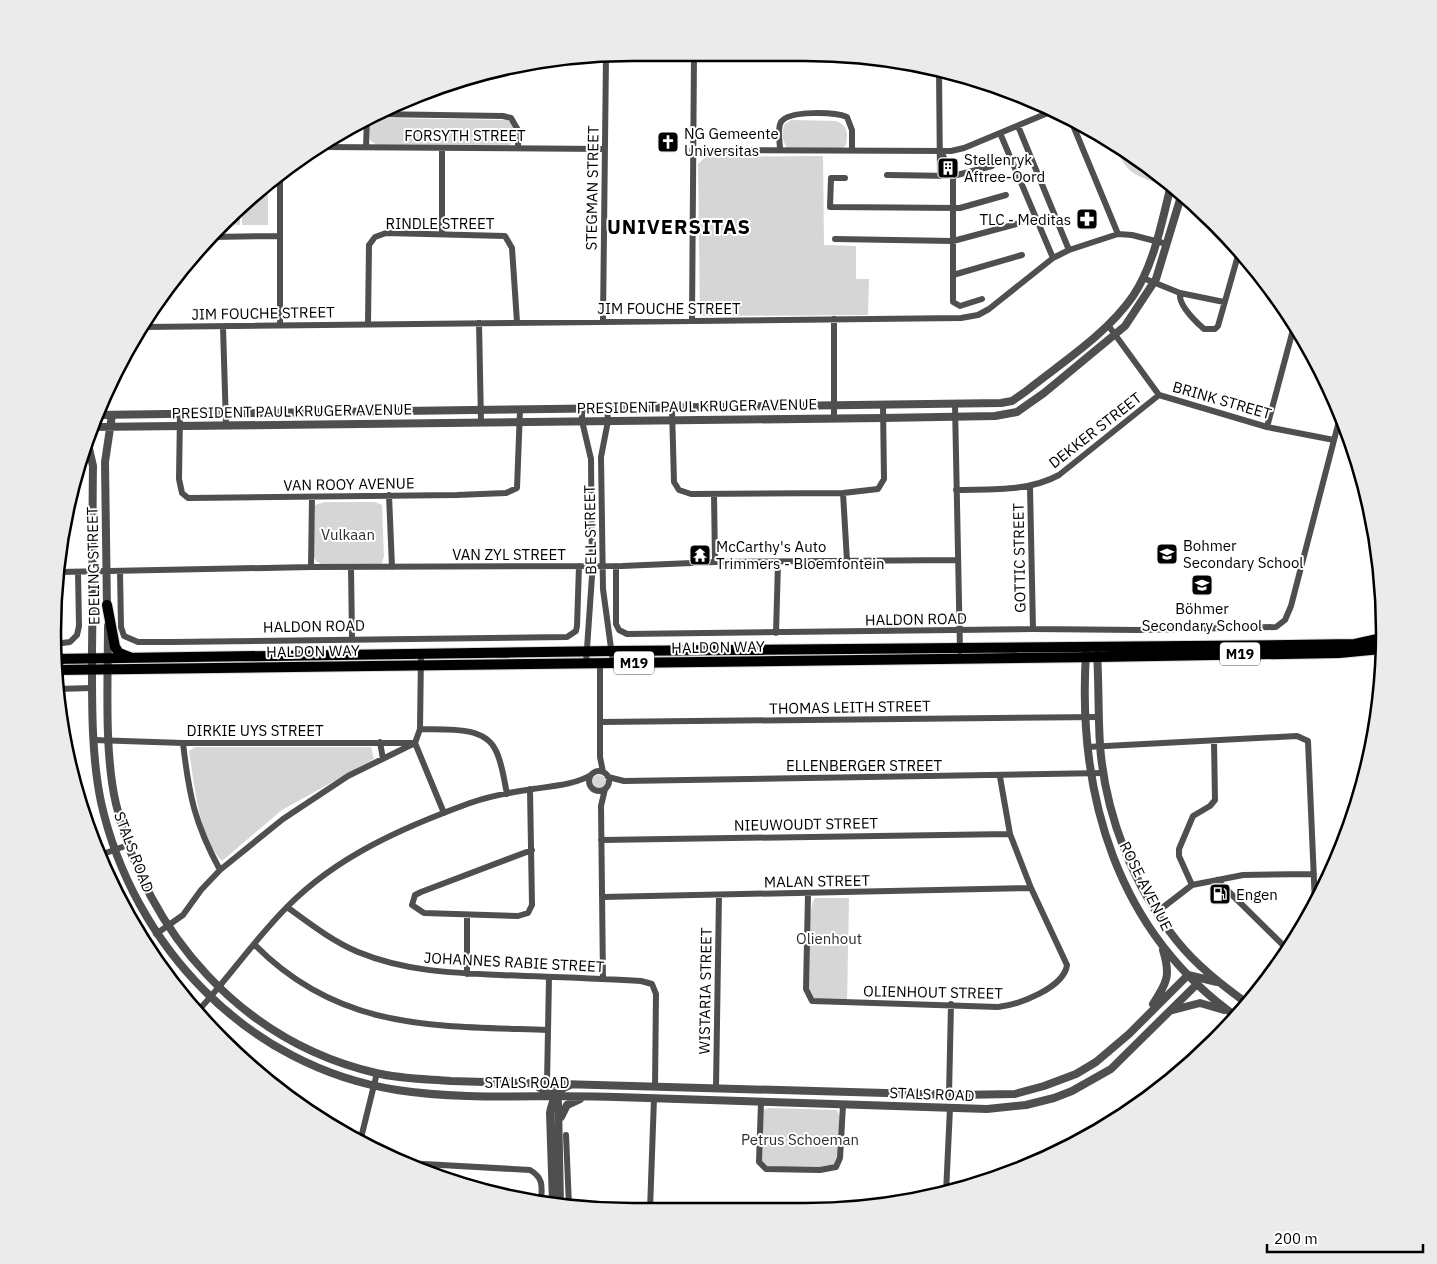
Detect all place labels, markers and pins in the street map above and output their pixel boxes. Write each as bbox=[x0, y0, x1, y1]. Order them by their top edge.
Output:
place label: NG Gemeente Universitas bbox=[684, 124, 779, 160]
church icon: NG Gemeente Universitas bbox=[656, 130, 680, 154]
place label: Stellenryk Aftree-Oord bbox=[964, 150, 1045, 186]
building icon: Stellenryk Aftree-Oord bbox=[936, 156, 960, 180]
pharmacy icon: TLC - Meditas bbox=[1075, 207, 1099, 231]
place label: TLC - Meditas bbox=[980, 210, 1071, 229]
place label: Bohmer Secondary School bbox=[1183, 536, 1303, 572]
place label: McCarthy's Auto Trimmers - Bloemfontein bbox=[716, 537, 885, 573]
school or university icon: Bohmer Secondary School bbox=[1155, 542, 1179, 566]
temple icon: McCarthy's Auto Trimmers - Bloemfontein bbox=[688, 543, 712, 567]
school or university icon: Böhmer Secondary School bbox=[1190, 573, 1214, 597]
place label: Böhmer Secondary School bbox=[1142, 599, 1262, 635]
fuel station icon: Engen bbox=[1208, 882, 1232, 906]
place label: Engen bbox=[1236, 885, 1278, 904]

